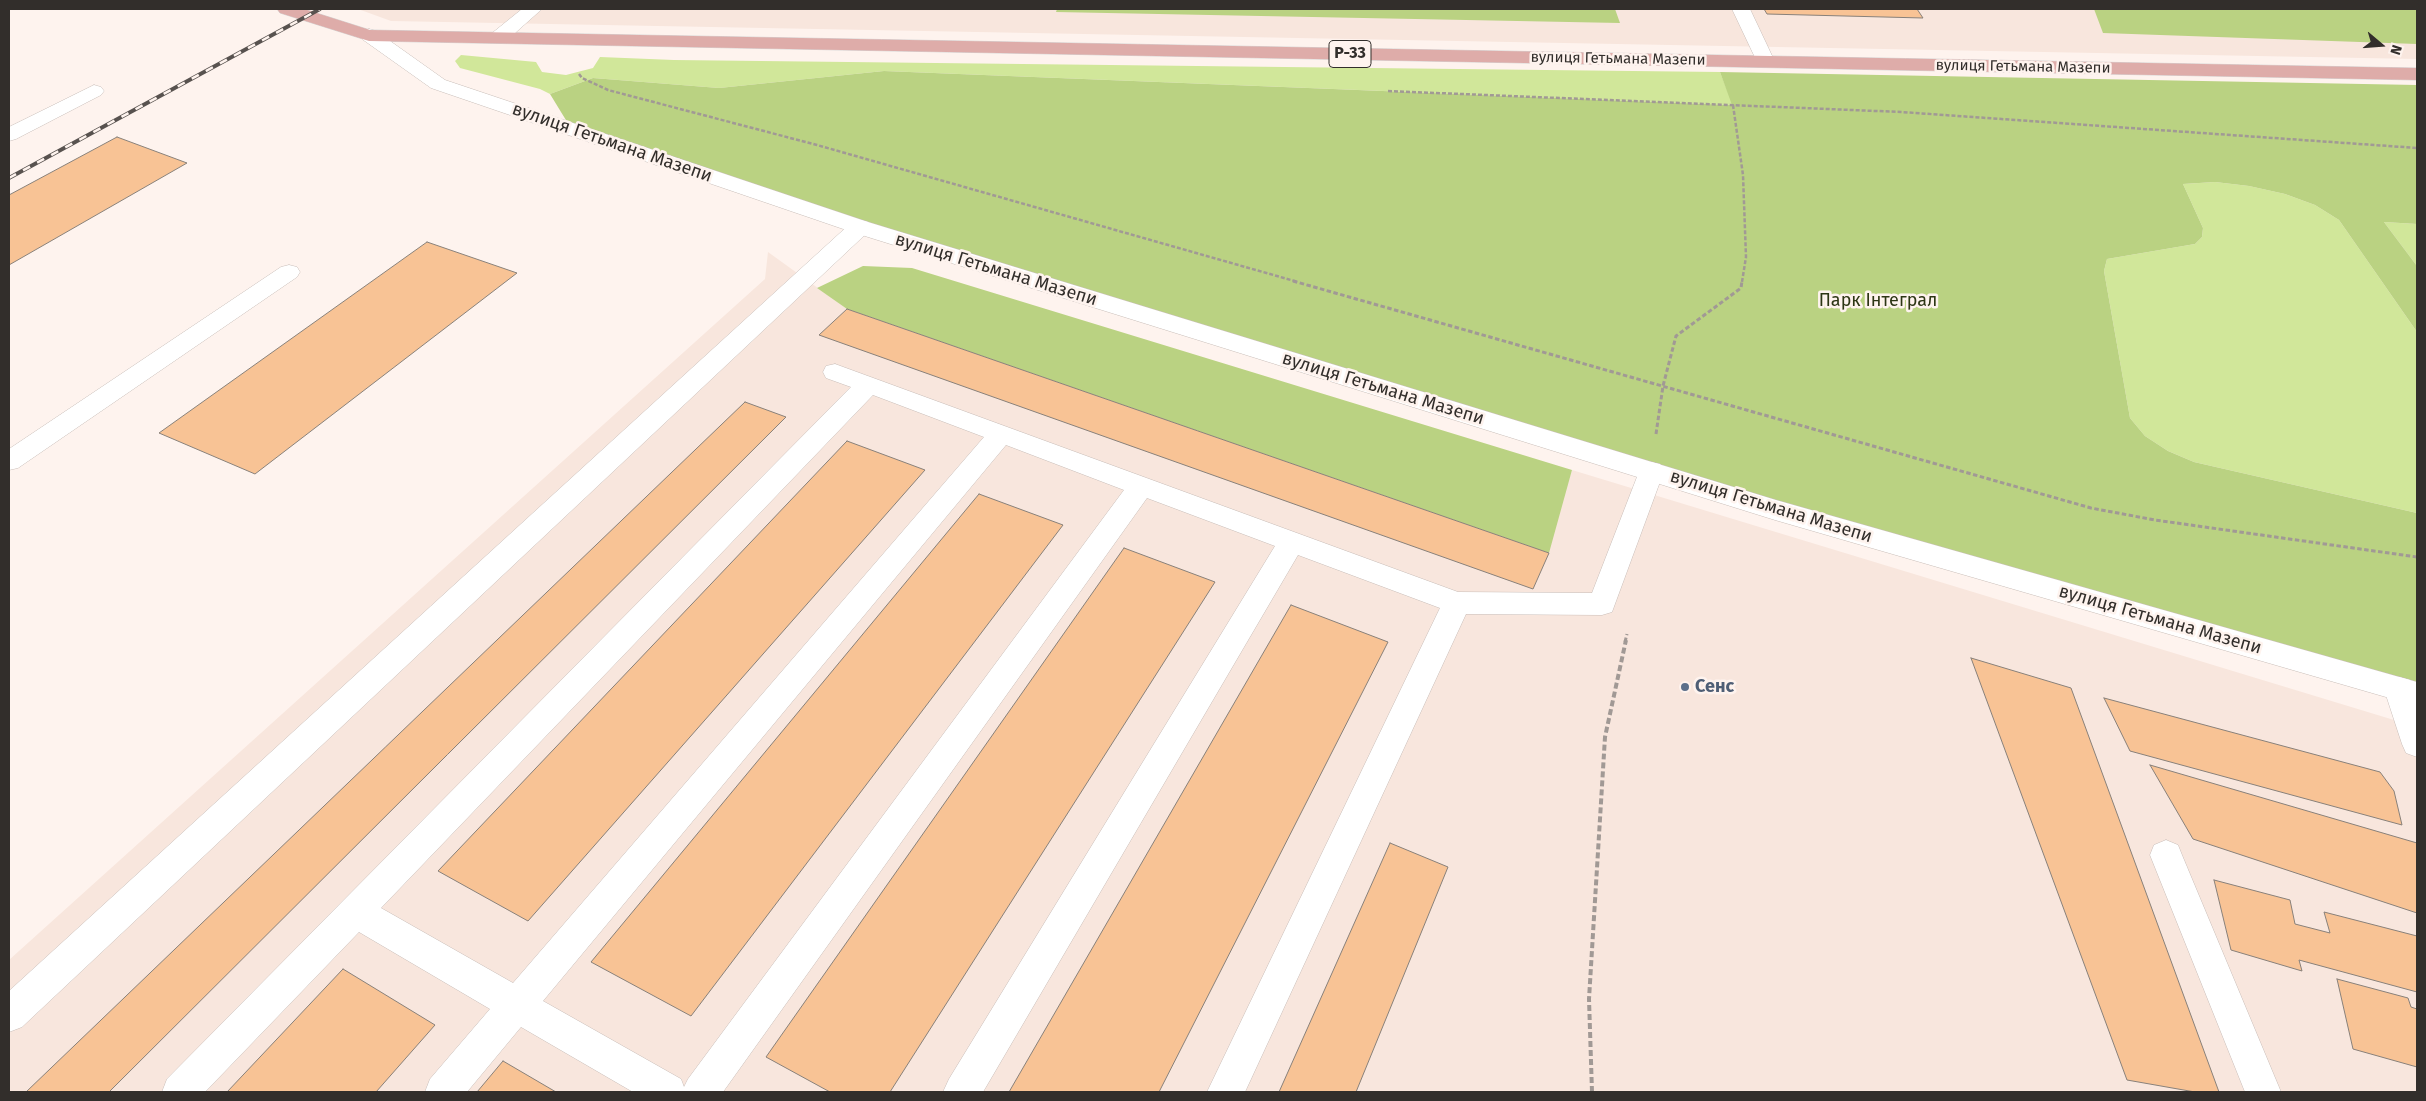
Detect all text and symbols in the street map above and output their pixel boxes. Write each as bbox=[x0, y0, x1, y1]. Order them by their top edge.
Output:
north arrow bbox=[2356, 20, 2406, 70]
road number: Р-33 bbox=[1329, 41, 1371, 68]
text: N bbox=[2386, 43, 2405, 57]
street label: вулиця Гетьмана Мазепи bbox=[1530, 48, 1706, 70]
street label: вулиця Гетьмана Мазепи bbox=[1935, 56, 2111, 78]
street label: вулиця Гетьмана Мазепи bbox=[509, 99, 715, 187]
street label: вулиця Гетьмана Мазепи bbox=[892, 229, 1100, 311]
park label: Парк Інтеграл bbox=[1819, 290, 1937, 312]
street label: вулиця Гетьмана Мазепи bbox=[1279, 348, 1487, 430]
street label: вулиця Гетьмана Мазепи bbox=[1667, 466, 1875, 548]
street label: вулиця Гетьмана Мазепи bbox=[2056, 581, 2264, 659]
place label: Сенс bbox=[1695, 676, 1734, 698]
marker: Сенс bbox=[1679, 681, 1691, 693]

